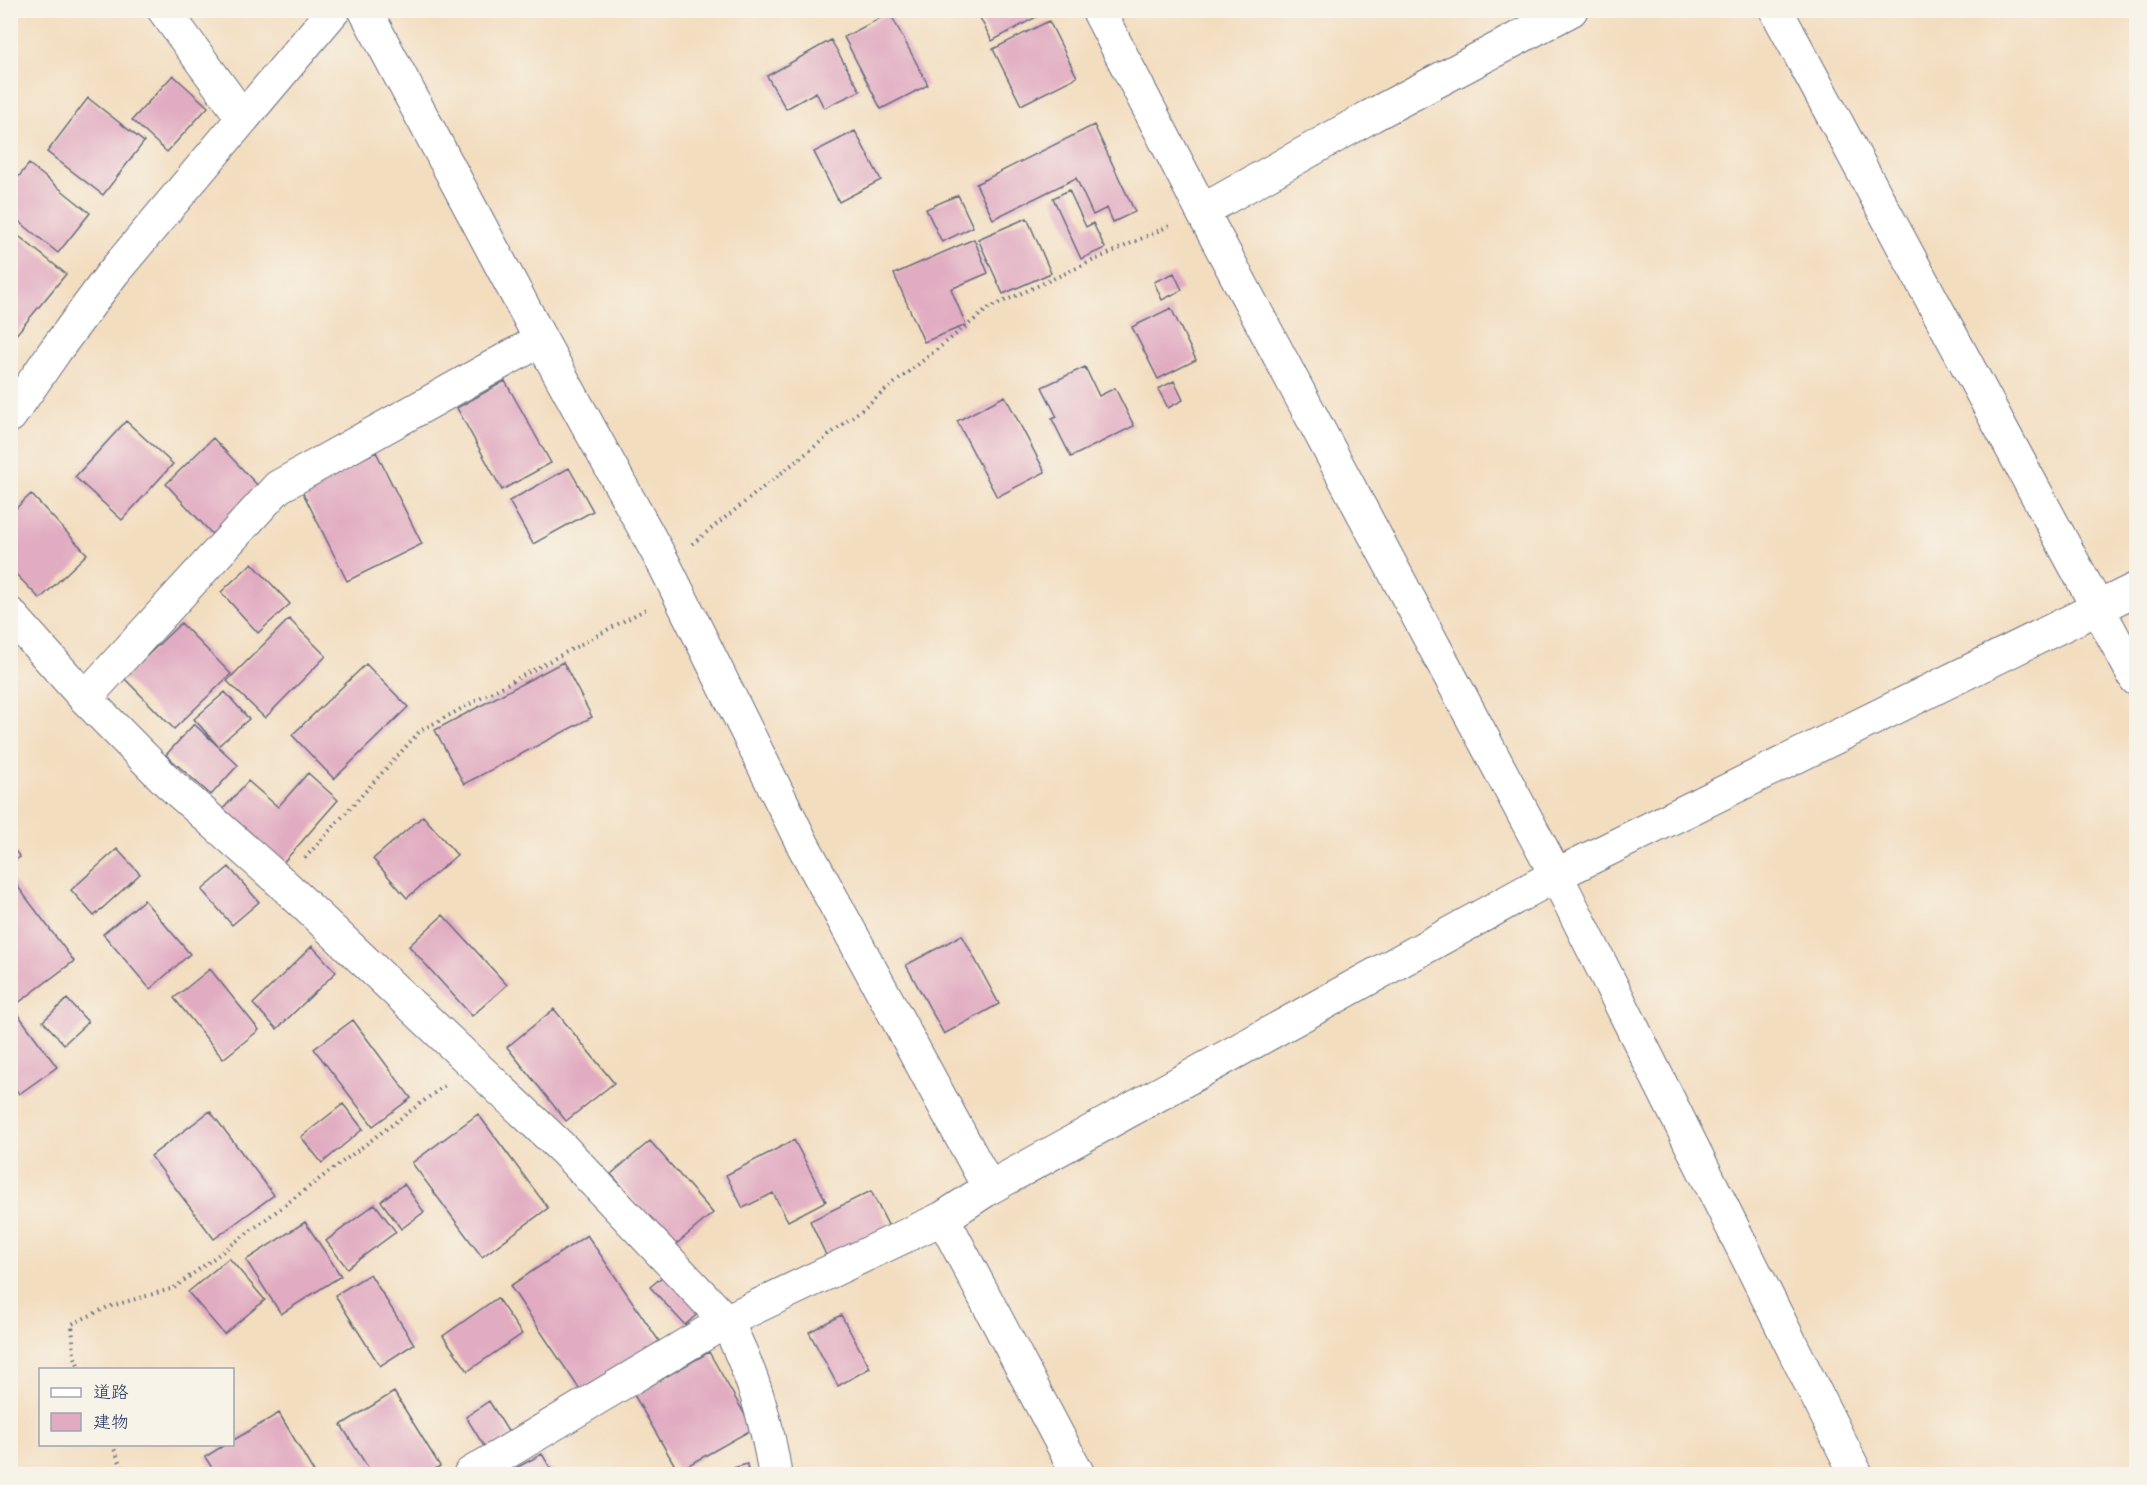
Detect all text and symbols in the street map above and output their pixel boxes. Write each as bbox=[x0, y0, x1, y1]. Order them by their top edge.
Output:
legend bbox=[39, 1368, 234, 1446]
text: 道路 bbox=[93, 1381, 129, 1407]
text: 建物 bbox=[93, 1411, 129, 1437]

